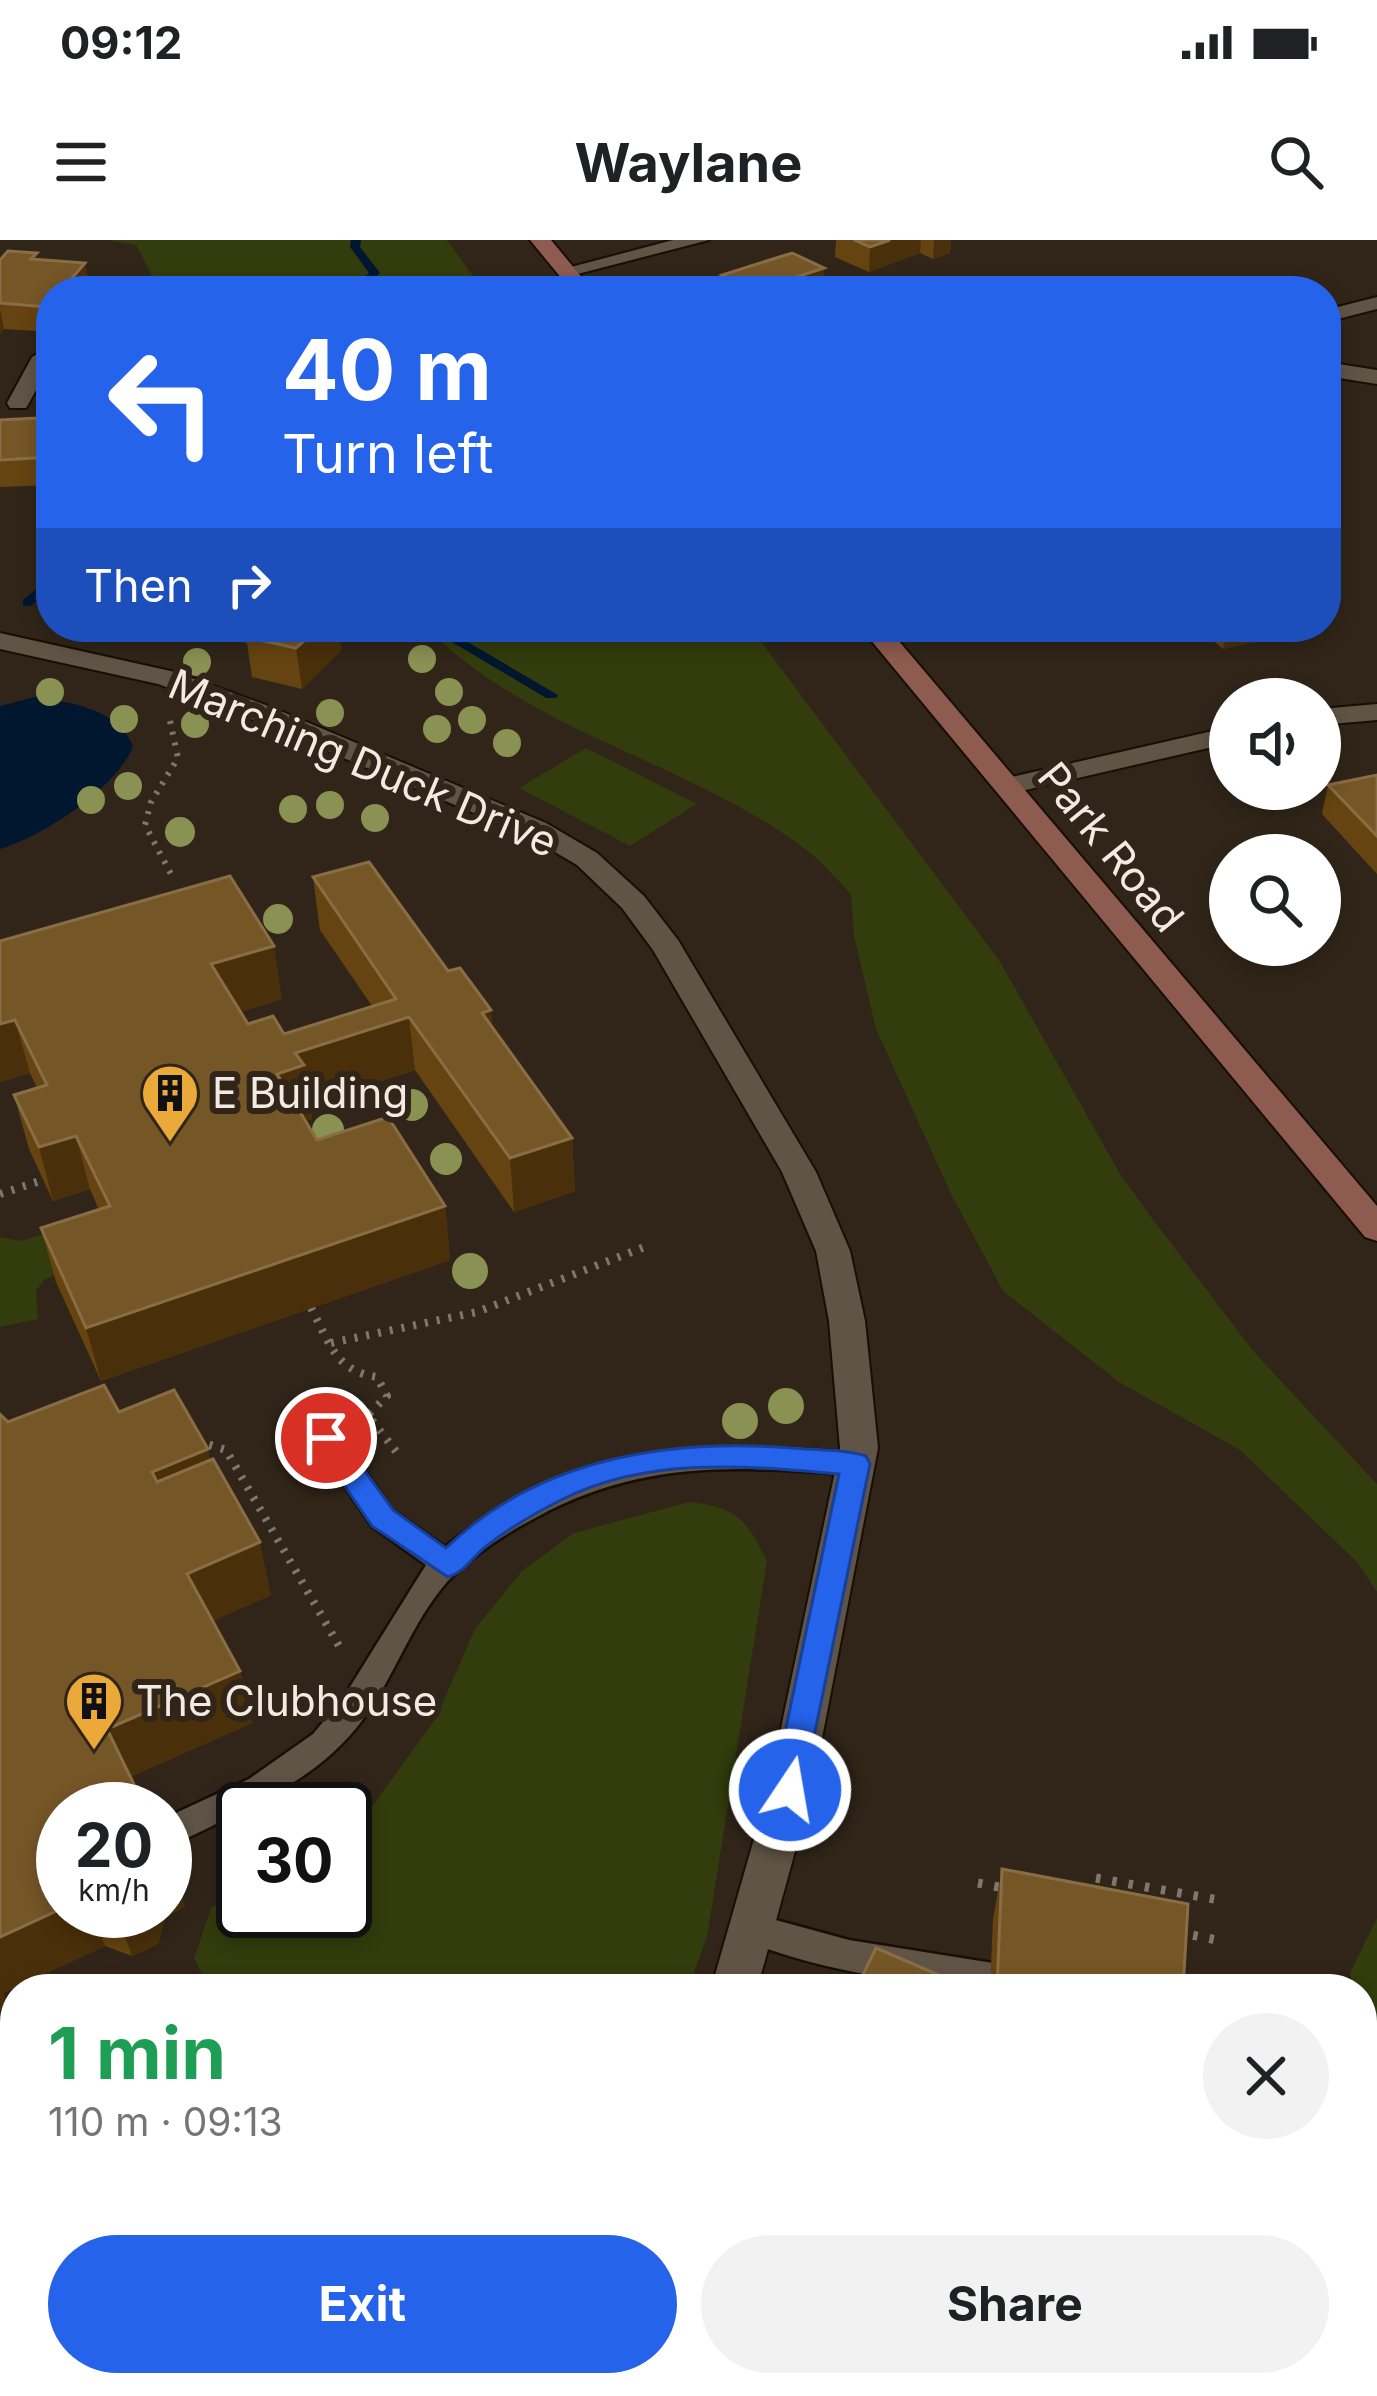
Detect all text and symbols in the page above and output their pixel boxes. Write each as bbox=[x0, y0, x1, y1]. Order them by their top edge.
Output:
text: 09:12 bbox=[60, 15, 182, 70]
icon: menu bbox=[48, 129, 114, 195]
icon: search bbox=[1263, 129, 1329, 195]
text: Waylane bbox=[575, 130, 802, 195]
text: 40 m bbox=[282, 319, 492, 420]
icon: left bbox=[84, 324, 240, 480]
text: Turn left bbox=[282, 421, 493, 486]
icon: right bbox=[216, 552, 282, 618]
text: Then bbox=[84, 558, 192, 613]
street label: Marching Duck Drive bbox=[162, 658, 565, 867]
map controls bbox=[1209, 678, 1341, 966]
button: sound bbox=[1209, 678, 1341, 810]
street label: Park Road bbox=[1028, 752, 1195, 942]
button: search bbox=[1209, 834, 1341, 966]
building icon: E Building bbox=[139, 1062, 201, 1144]
place label: E Building bbox=[212, 1067, 408, 1118]
pin bbox=[275, 1387, 377, 1489]
icon: arrive bbox=[293, 1405, 359, 1471]
building icon: The Clubhouse bbox=[63, 1670, 125, 1752]
place label: The Clubhouse bbox=[136, 1675, 437, 1726]
position arrow bbox=[727, 1727, 853, 1853]
speed limit sign: 30 bbox=[216, 1782, 372, 1938]
text: 20 bbox=[75, 1809, 153, 1881]
text: km/h bbox=[78, 1872, 150, 1908]
text: 1 min bbox=[48, 2009, 226, 2096]
button: close bbox=[1203, 2013, 1329, 2139]
text: 110 m · 09:13 bbox=[48, 2098, 283, 2145]
button: Exit bbox=[48, 2235, 677, 2373]
button: Share bbox=[701, 2235, 1329, 2373]

